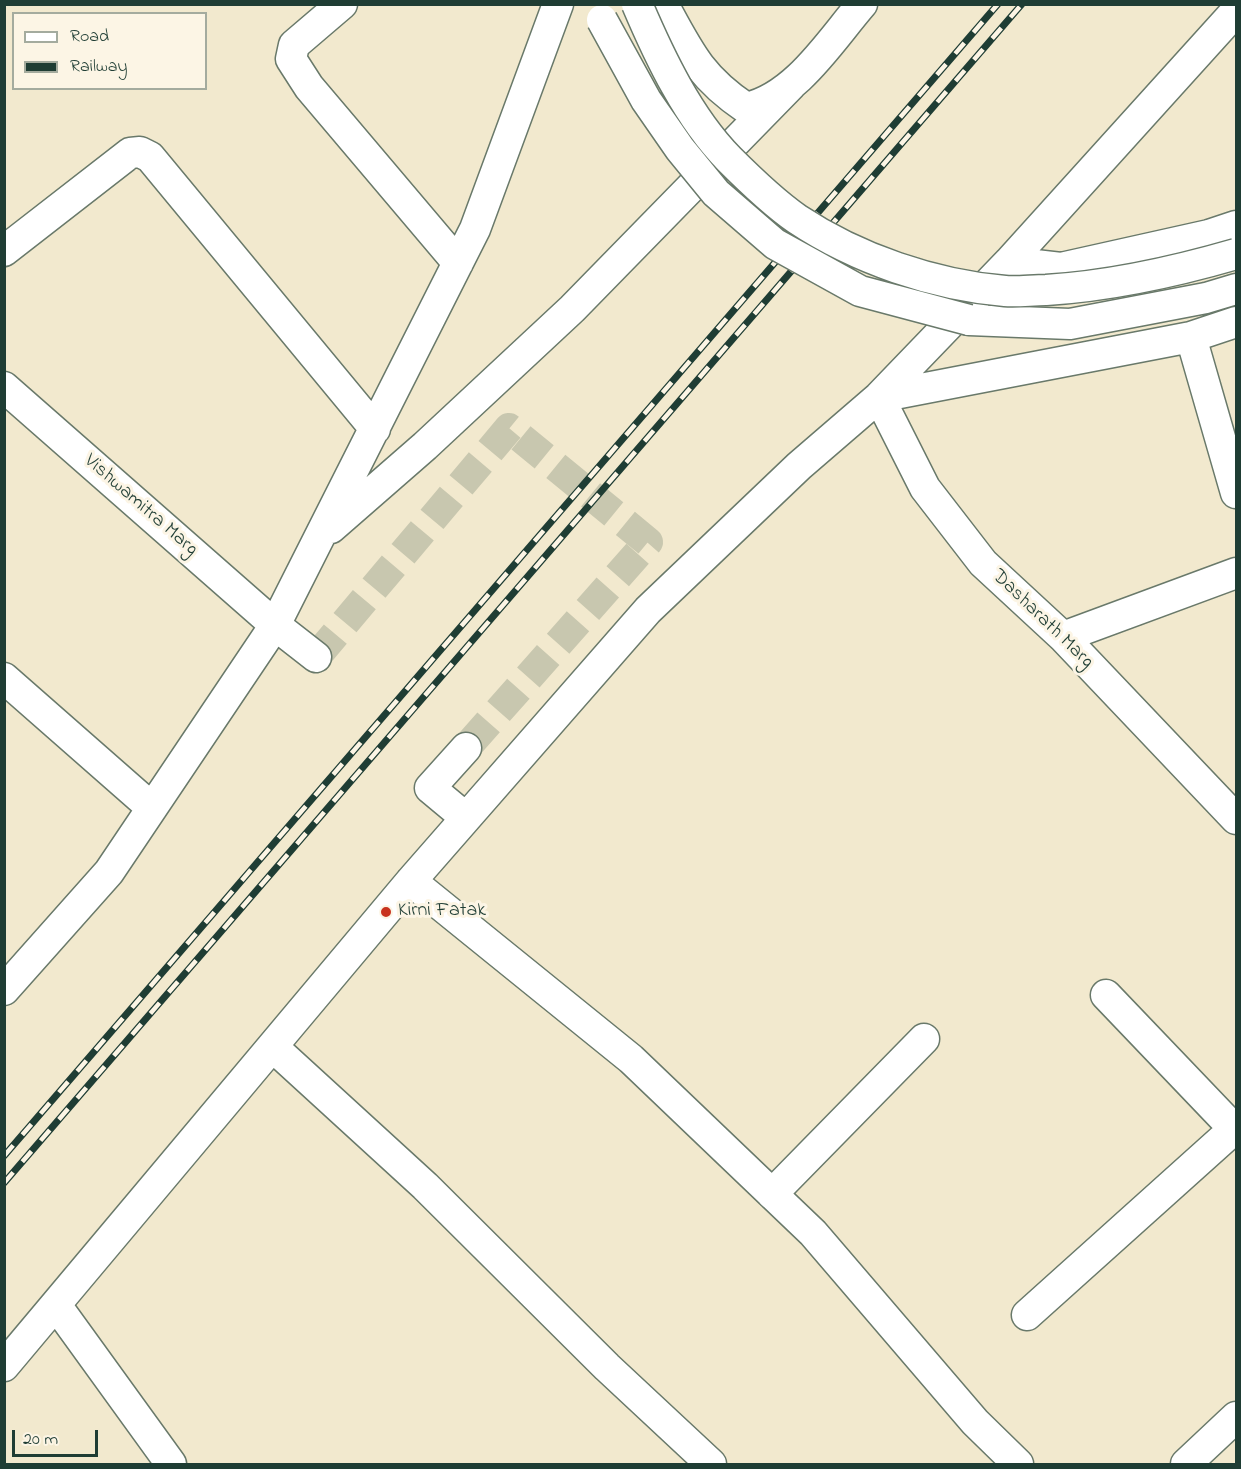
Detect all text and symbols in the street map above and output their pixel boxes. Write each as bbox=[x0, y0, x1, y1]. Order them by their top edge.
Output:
legend bbox=[12, 12, 207, 90]
text: Road bbox=[70, 24, 109, 50]
text: Railway bbox=[70, 54, 127, 80]
street label: Vishwamitra Marg bbox=[78, 450, 202, 562]
street label: Dasharath Marg bbox=[986, 565, 1098, 675]
place label: Kirni Fatak bbox=[398, 900, 486, 924]
marker: Kirni Fatak bbox=[379, 905, 393, 919]
scale bar bbox=[15, 1418, 100, 1456]
text: 20 m bbox=[23, 1427, 58, 1453]

